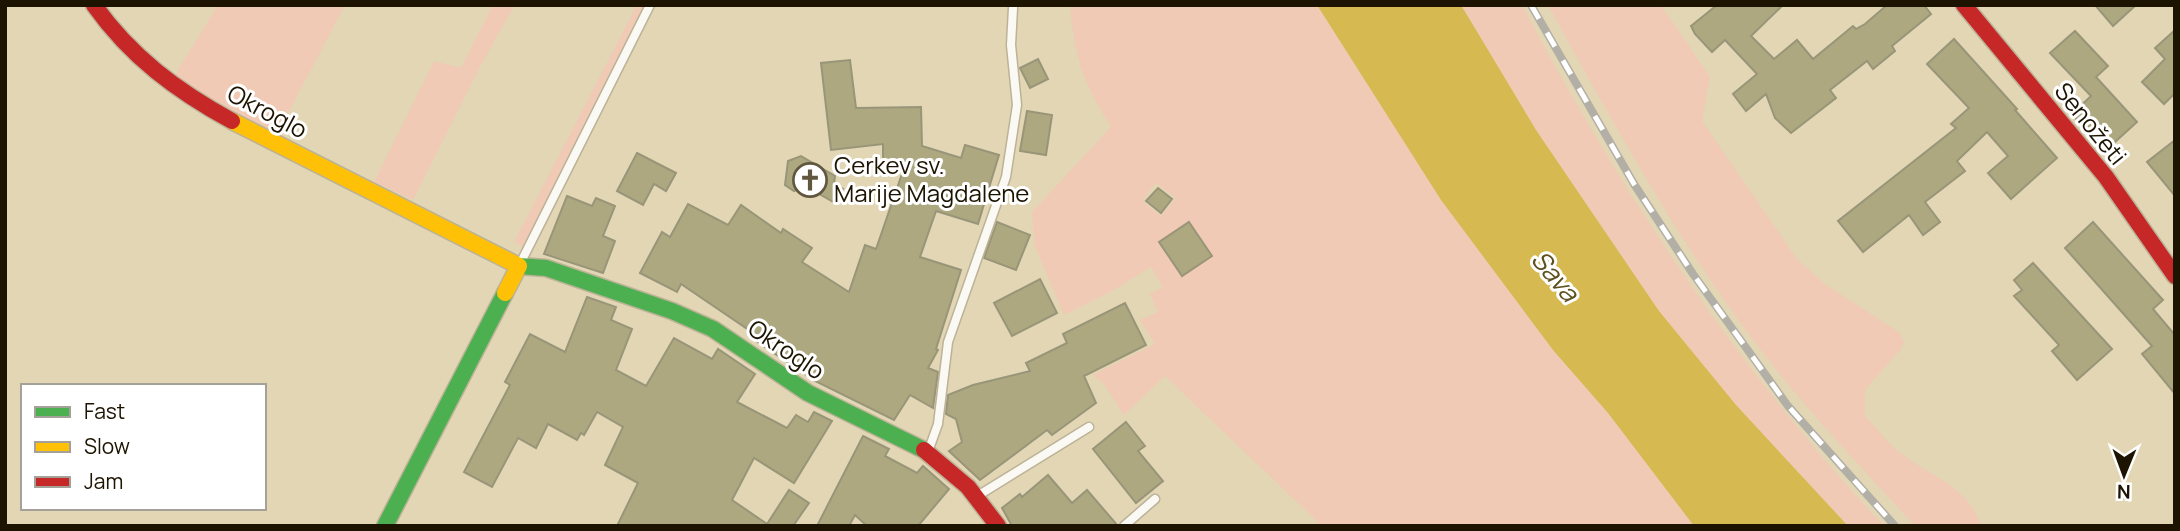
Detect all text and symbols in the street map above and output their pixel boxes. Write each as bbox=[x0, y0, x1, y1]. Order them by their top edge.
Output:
street label: Senožeti bbox=[2048, 75, 2135, 171]
street label: Okroglo bbox=[222, 76, 313, 145]
place label: Cerkev sv. Marije Magdalene bbox=[834, 148, 1029, 209]
church icon: Cerkev sv. Marije Magdalene bbox=[791, 161, 829, 199]
water label: Sava bbox=[1524, 242, 1589, 310]
street label: Okroglo bbox=[742, 311, 832, 386]
legend bbox=[21, 384, 266, 510]
text: Fast bbox=[84, 397, 125, 425]
text: Slow bbox=[84, 432, 130, 460]
north arrow bbox=[2089, 440, 2159, 510]
text: Jam bbox=[84, 467, 123, 495]
text: N bbox=[2117, 479, 2131, 505]

